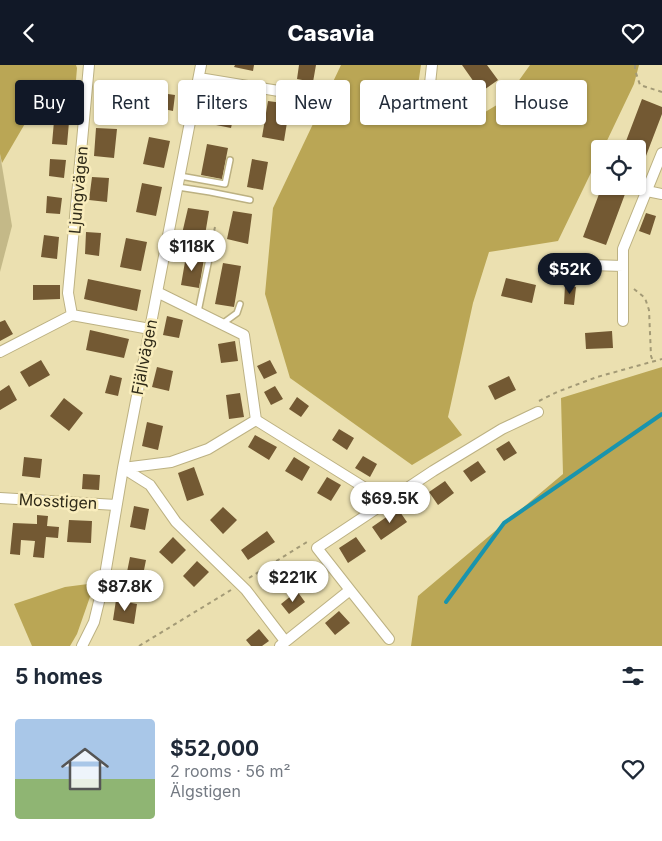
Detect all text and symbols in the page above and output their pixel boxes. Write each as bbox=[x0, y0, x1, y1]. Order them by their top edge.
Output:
icon: back bbox=[15, 19, 43, 47]
icon: heart bbox=[619, 19, 647, 47]
text: Casavia bbox=[287, 20, 375, 46]
chip: Buy bbox=[15, 80, 84, 125]
chip: Rent bbox=[94, 80, 168, 125]
chip: Filters bbox=[178, 80, 266, 125]
chip: New bbox=[276, 80, 350, 125]
chip: Apartment bbox=[360, 80, 486, 125]
chip: House bbox=[496, 80, 587, 125]
map controls bbox=[591, 140, 646, 195]
button: locate bbox=[591, 140, 646, 195]
street label: Ljungvägen bbox=[64, 145, 92, 235]
pin: $118K bbox=[157, 229, 227, 272]
text: $118K bbox=[169, 236, 215, 256]
pin: $52K bbox=[540, 253, 600, 295]
text: $52K bbox=[549, 259, 591, 279]
street label: Fjällvägen bbox=[127, 317, 161, 397]
pin: $69.5K bbox=[349, 481, 431, 524]
text: $69.5K bbox=[361, 488, 419, 508]
street label: Mosstigen bbox=[18, 489, 98, 513]
pin: $221K bbox=[258, 561, 328, 603]
text: $221K bbox=[268, 567, 318, 587]
pin: $87.8K bbox=[84, 569, 166, 612]
text: $87.8K bbox=[97, 576, 153, 596]
icon: filters bbox=[619, 662, 647, 690]
text: 5 homes bbox=[15, 664, 103, 689]
text: $52,000 bbox=[170, 736, 259, 761]
icon: home bbox=[55, 739, 115, 799]
icon: heart bbox=[619, 755, 647, 783]
text: 2 rooms · 56 m² bbox=[170, 761, 291, 781]
text: Älgstigen bbox=[170, 781, 241, 801]

